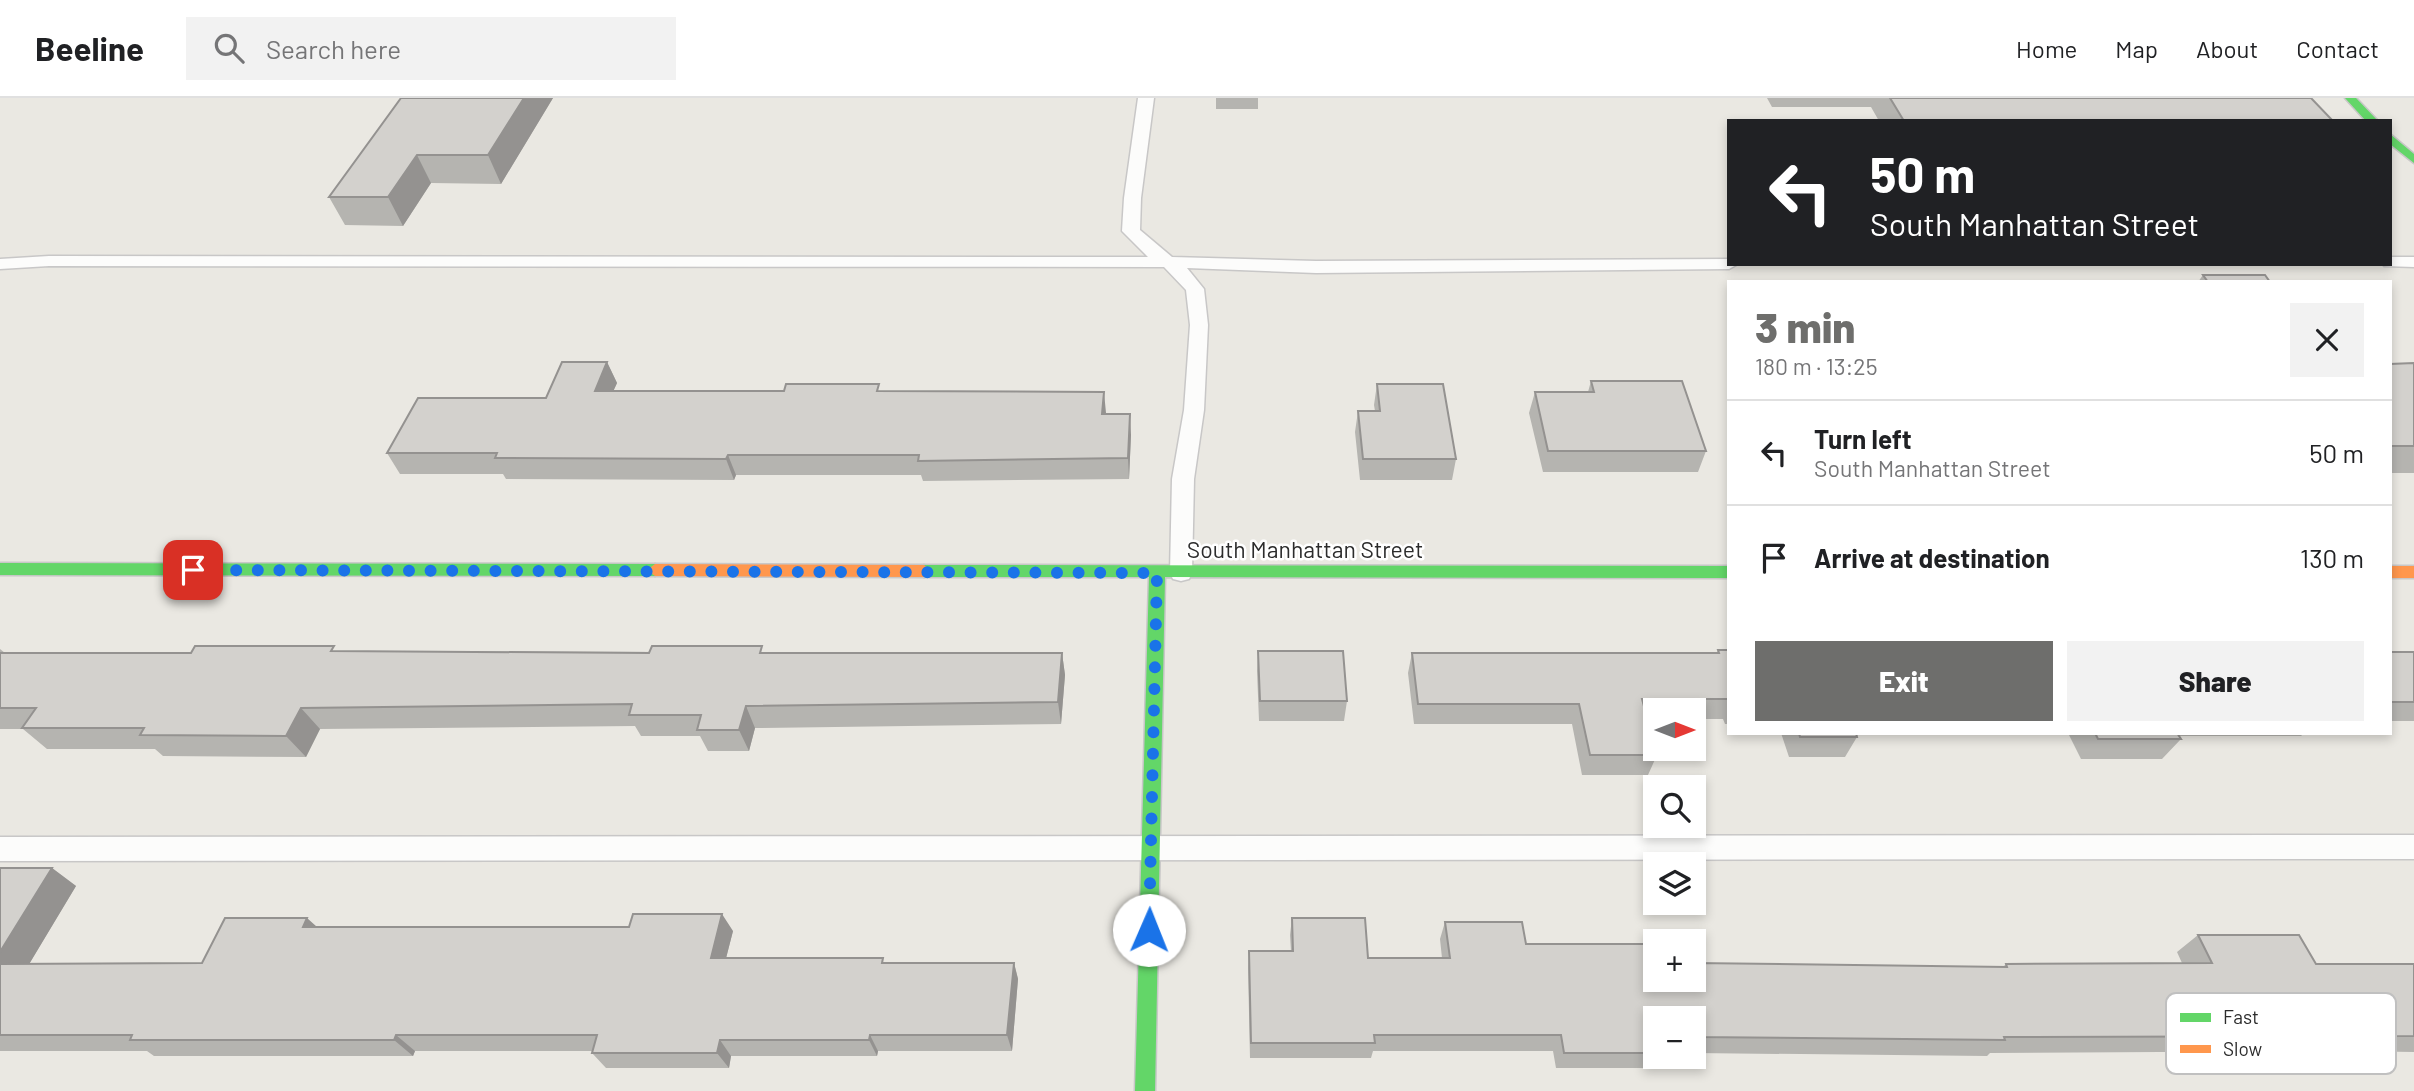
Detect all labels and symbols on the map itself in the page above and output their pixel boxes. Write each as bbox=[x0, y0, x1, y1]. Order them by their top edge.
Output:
street label: South Manhattan Street bbox=[1187, 535, 1423, 563]
pin bbox=[163, 540, 223, 600]
north arrow bbox=[1643, 698, 1706, 761]
position arrow bbox=[1112, 893, 1186, 967]
legend bbox=[2166, 993, 2396, 1074]
text: Fast bbox=[2223, 1005, 2259, 1028]
text: Slow bbox=[2223, 1037, 2262, 1060]

